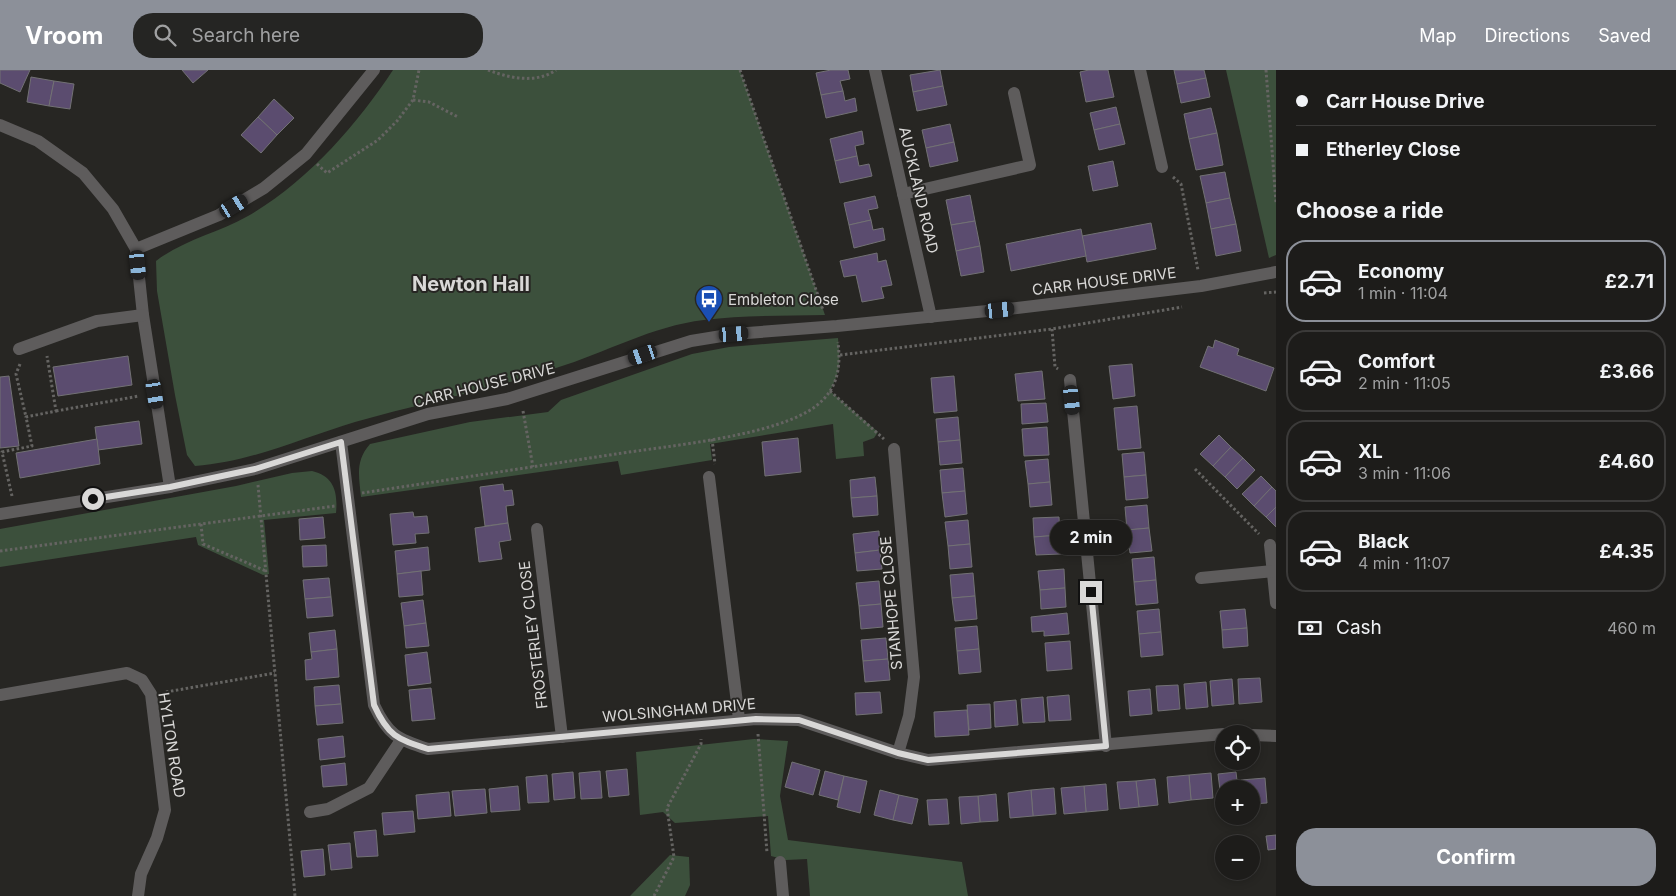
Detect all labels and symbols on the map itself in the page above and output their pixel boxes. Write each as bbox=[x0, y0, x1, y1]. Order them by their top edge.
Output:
street label: AUCKLAND ROAD bbox=[895, 125, 943, 255]
car bbox=[217, 192, 250, 220]
car bbox=[128, 249, 147, 281]
street label: CARR HOUSE DRIVE bbox=[1031, 263, 1177, 299]
district label: Newton Hall bbox=[412, 272, 530, 296]
bus stop icon: Embleton Close bbox=[694, 284, 724, 323]
place label: Embleton Close bbox=[728, 290, 839, 309]
car bbox=[984, 301, 1015, 319]
car bbox=[718, 325, 749, 343]
car bbox=[626, 343, 659, 367]
street label: CARR HOUSE DRIVE bbox=[411, 358, 557, 412]
car bbox=[145, 378, 164, 410]
car bbox=[1062, 384, 1081, 416]
route start bbox=[82, 488, 104, 510]
callout: 2 min bbox=[1050, 520, 1132, 554]
street label: STANHOPE CLOSE bbox=[876, 535, 906, 671]
street label: FROSTERLEY CLOSE bbox=[514, 560, 552, 710]
route end bbox=[1080, 581, 1102, 603]
street label: HYLTON ROAD bbox=[154, 691, 190, 799]
street label: WOLSINGHAM DRIVE bbox=[601, 694, 757, 726]

